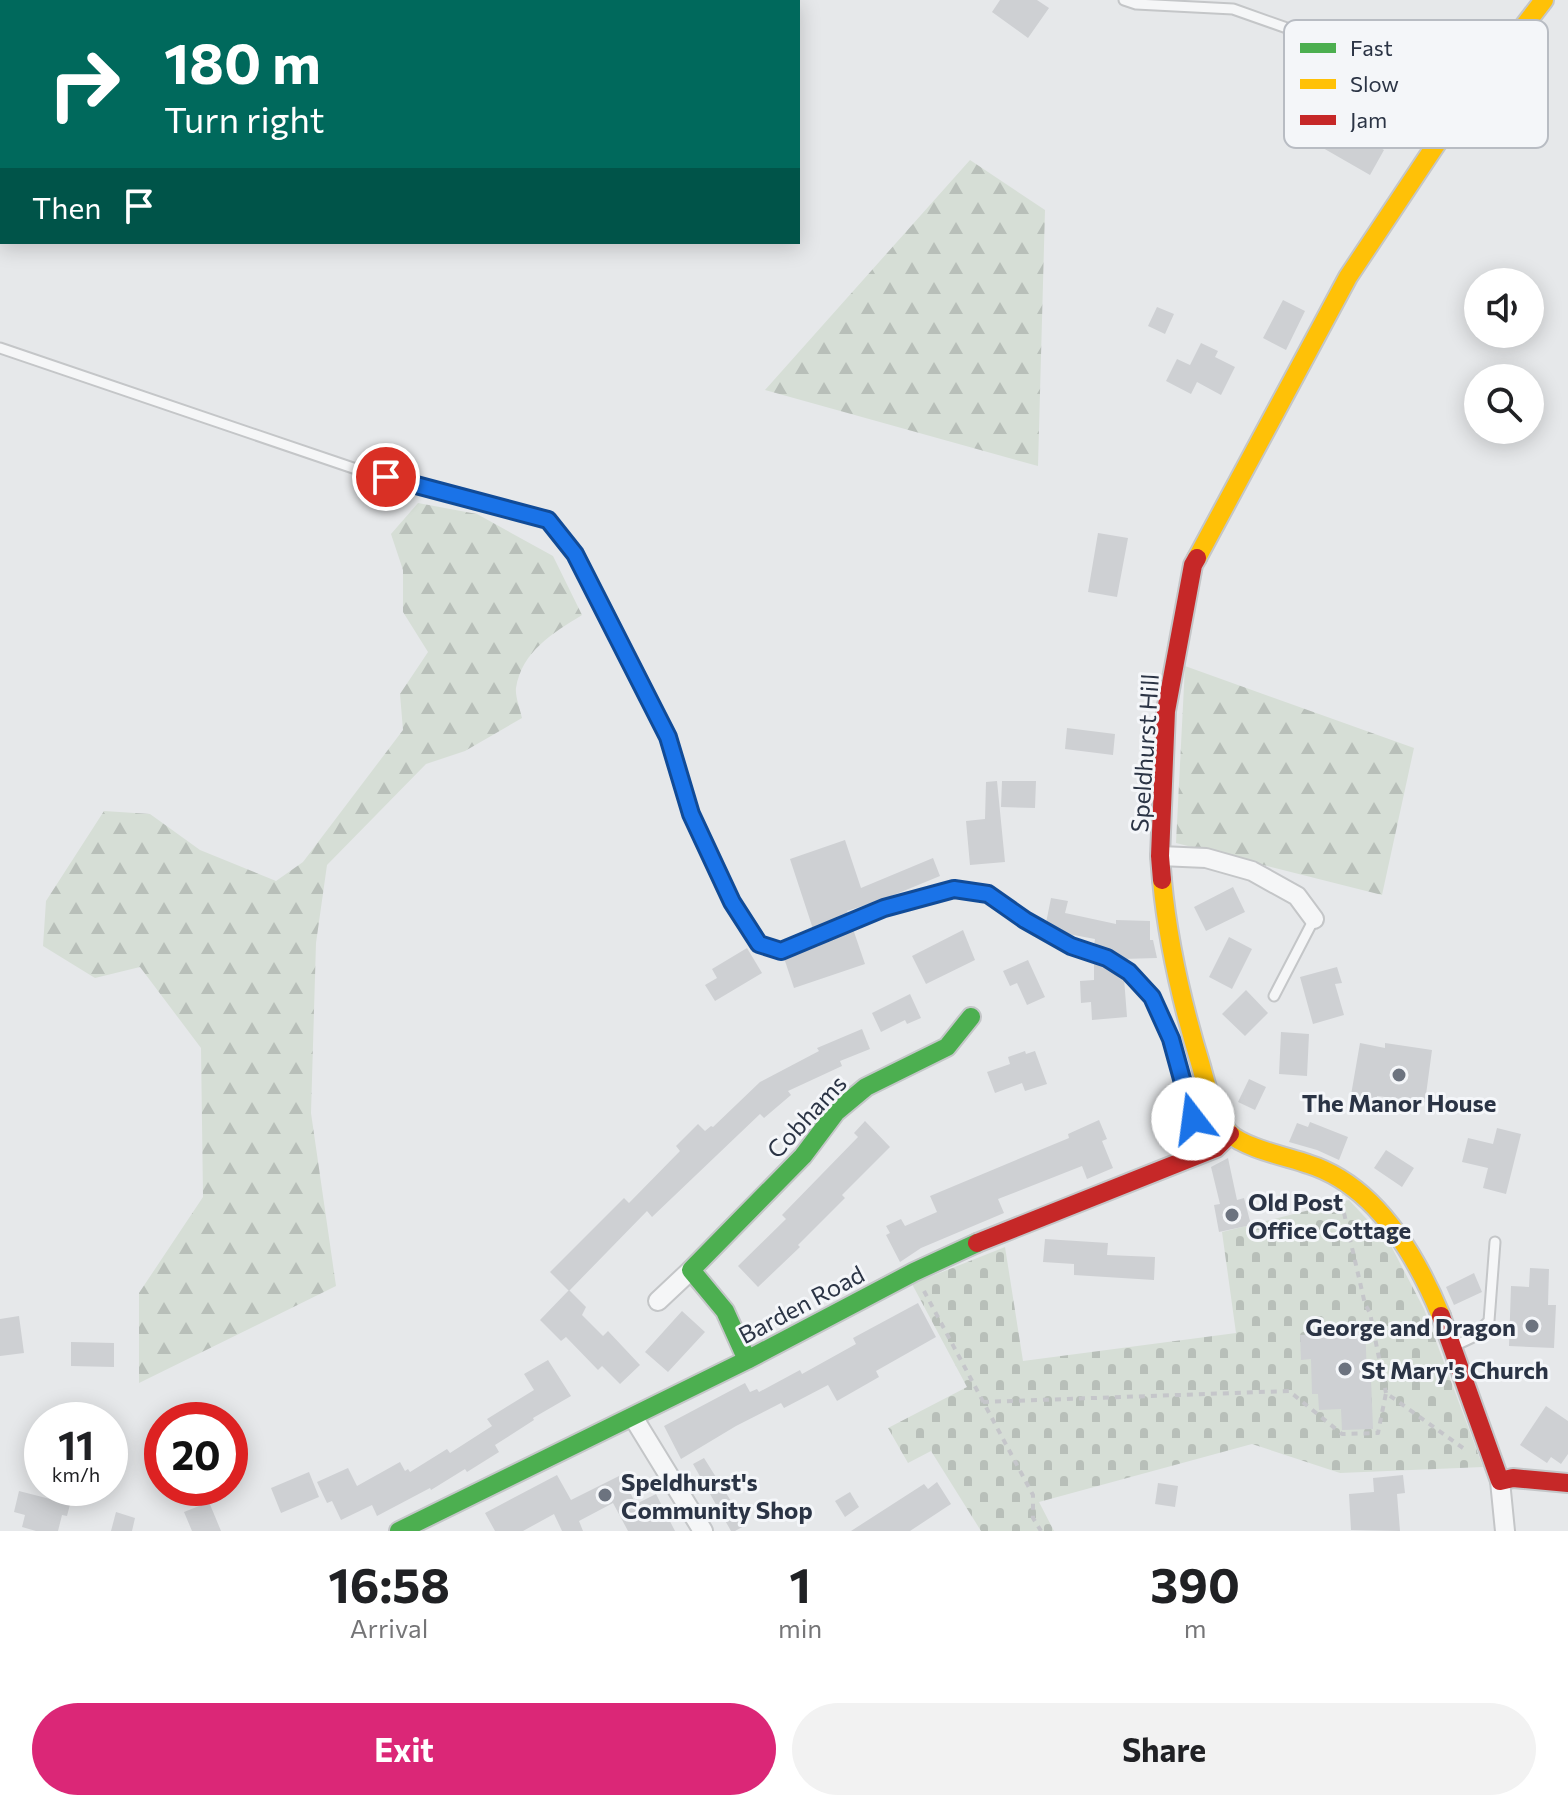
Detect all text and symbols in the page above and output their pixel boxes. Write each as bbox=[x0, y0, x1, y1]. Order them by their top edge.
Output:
legend bbox=[1284, 20, 1548, 148]
text: 180 m bbox=[164, 27, 321, 96]
icon: right bbox=[32, 32, 136, 136]
text: Fast bbox=[1350, 34, 1393, 61]
text: Slow bbox=[1350, 70, 1399, 97]
text: Turn right bbox=[164, 96, 325, 140]
text: Jam bbox=[1350, 106, 1387, 133]
icon: arrive bbox=[117, 184, 161, 228]
text: Then bbox=[32, 188, 101, 225]
map controls bbox=[1464, 268, 1544, 444]
button: sound bbox=[1464, 268, 1544, 348]
button: search bbox=[1464, 364, 1544, 444]
pin bbox=[352, 443, 420, 511]
icon: arrive bbox=[364, 455, 408, 499]
street label: Speldhurst Hill bbox=[1124, 673, 1164, 833]
marker: The Manor House bbox=[1390, 1066, 1408, 1084]
street label: Cobhams bbox=[760, 1068, 852, 1164]
position arrow bbox=[1151, 1077, 1235, 1161]
place label: The Manor House bbox=[1302, 1088, 1496, 1117]
place label: Old Post Office Cottage bbox=[1248, 1187, 1411, 1244]
marker: Old Post Office Cottage bbox=[1223, 1206, 1241, 1224]
street label: Barden Road bbox=[733, 1259, 869, 1349]
place label: George and Dragon bbox=[1305, 1312, 1516, 1341]
marker: George and Dragon bbox=[1523, 1317, 1541, 1335]
place label: St Mary's Church bbox=[1361, 1355, 1549, 1384]
marker: St Mary's Church bbox=[1336, 1360, 1354, 1378]
speed limit sign: 20 bbox=[144, 1402, 248, 1506]
text: 11 bbox=[58, 1419, 94, 1468]
text: km/h bbox=[52, 1462, 100, 1486]
place label: Speldhurst's Community Shop bbox=[621, 1467, 813, 1524]
marker: Speldhurst's Community Shop bbox=[596, 1486, 614, 1504]
text: 16:58 bbox=[328, 1554, 450, 1613]
text: 1 bbox=[789, 1554, 811, 1613]
text: 390 bbox=[1150, 1554, 1240, 1613]
text: Arrival bbox=[350, 1612, 428, 1643]
text: min bbox=[778, 1612, 822, 1643]
text: m bbox=[1184, 1612, 1206, 1643]
button: Exit bbox=[32, 1703, 776, 1795]
button: Share bbox=[792, 1703, 1536, 1795]

